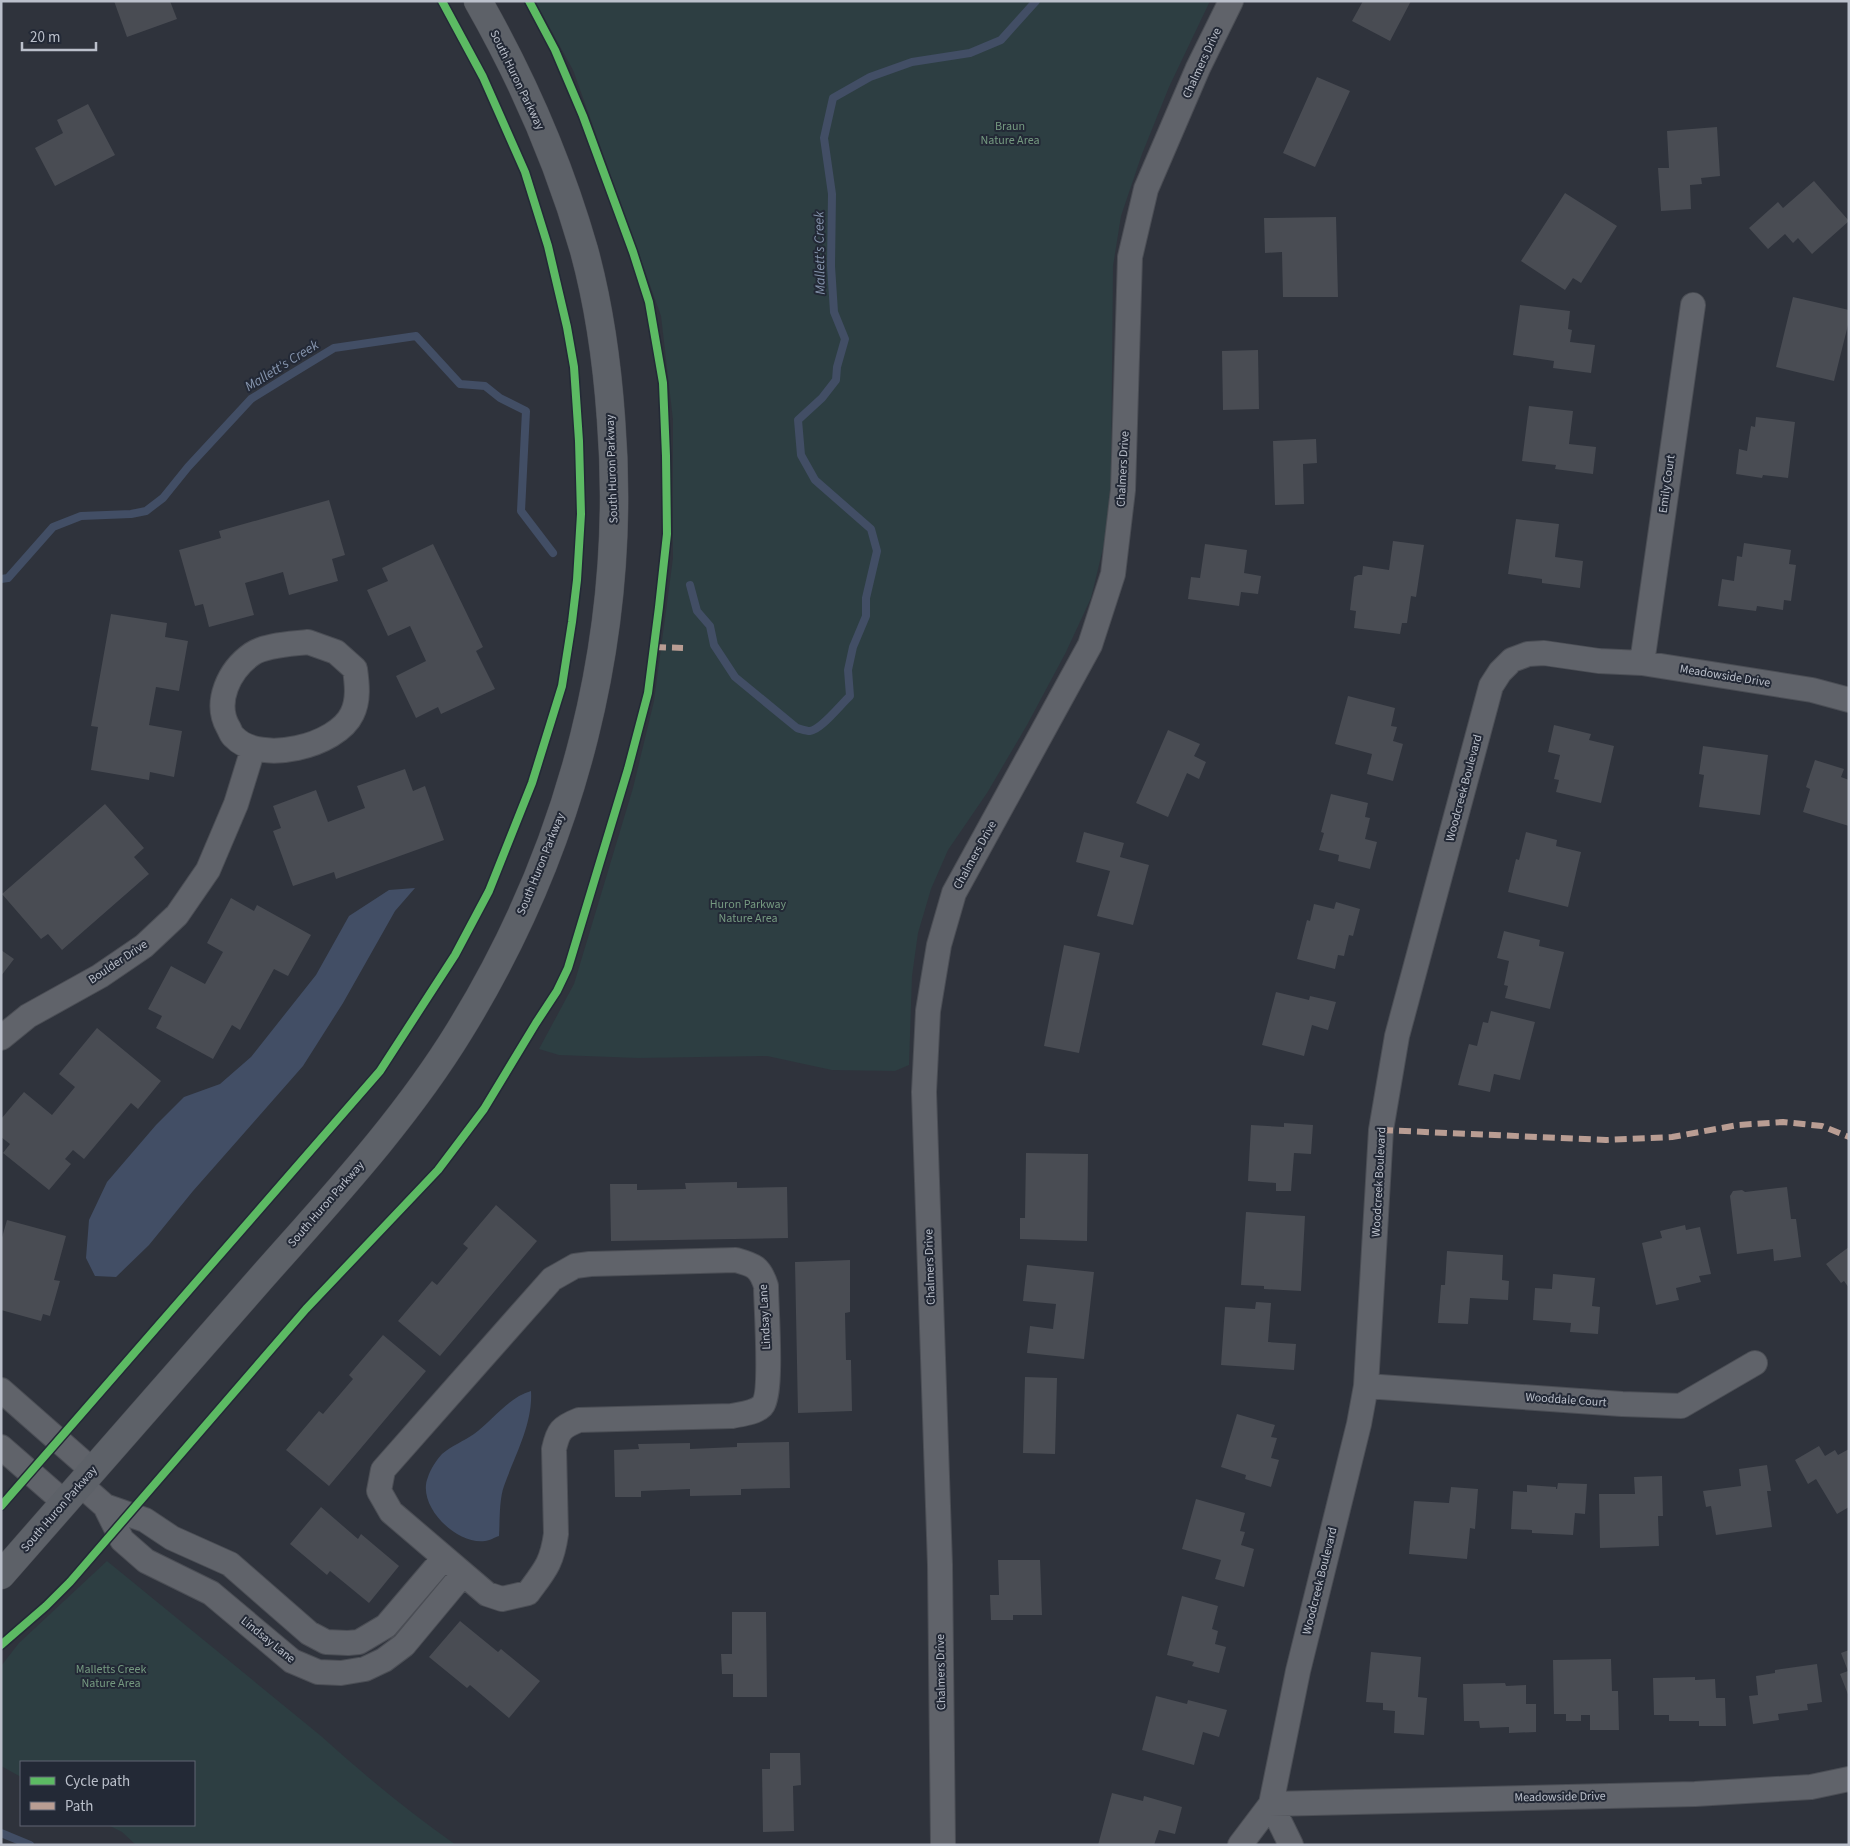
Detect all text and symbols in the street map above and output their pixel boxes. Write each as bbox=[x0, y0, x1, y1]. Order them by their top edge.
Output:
scale bar bbox=[22, 20, 96, 52]
street label: Chalmers Drive bbox=[1178, 25, 1226, 101]
text: 20 m bbox=[30, 27, 60, 48]
street label: South Huron Parkway bbox=[485, 27, 549, 133]
park label: Braun Nature Area bbox=[980, 118, 1040, 149]
water label: Mallett's Creek bbox=[809, 211, 831, 295]
water label: Mallett's Creek bbox=[241, 335, 323, 397]
street label: South Huron Parkway bbox=[602, 414, 622, 524]
street label: Chalmers Drive bbox=[1113, 431, 1133, 507]
street label: Emily Court bbox=[1655, 454, 1679, 514]
street label: Meadowside Drive bbox=[1679, 660, 1771, 692]
street label: Woodcreek Boulevard bbox=[1442, 733, 1486, 843]
street label: South Huron Parkway bbox=[513, 810, 569, 918]
street label: Chalmers Drive bbox=[949, 818, 1001, 892]
park label: Huron Parkway Nature Area bbox=[710, 896, 787, 927]
street label: Boulder Drive bbox=[85, 936, 151, 988]
street label: Woodcreek Boulevard bbox=[1368, 1127, 1390, 1237]
street label: South Huron Parkway bbox=[284, 1157, 368, 1251]
street label: Chalmers Drive bbox=[920, 1229, 940, 1305]
street label: Lindsay Lane bbox=[755, 1284, 775, 1350]
street label: Wooddale Court bbox=[1525, 1389, 1607, 1411]
street label: South Huron Parkway bbox=[17, 1462, 101, 1556]
street label: Woodcreek Boulevard bbox=[1298, 1526, 1342, 1636]
street label: Lindsay Lane bbox=[237, 1613, 299, 1667]
street label: Chalmers Drive bbox=[932, 1634, 950, 1710]
park label: Malletts Creek Nature Area bbox=[76, 1661, 146, 1692]
legend bbox=[20, 1761, 195, 1826]
text: Cycle path bbox=[65, 1771, 130, 1792]
street label: Meadowside Drive bbox=[1514, 1788, 1606, 1806]
text: Path bbox=[65, 1796, 93, 1817]

